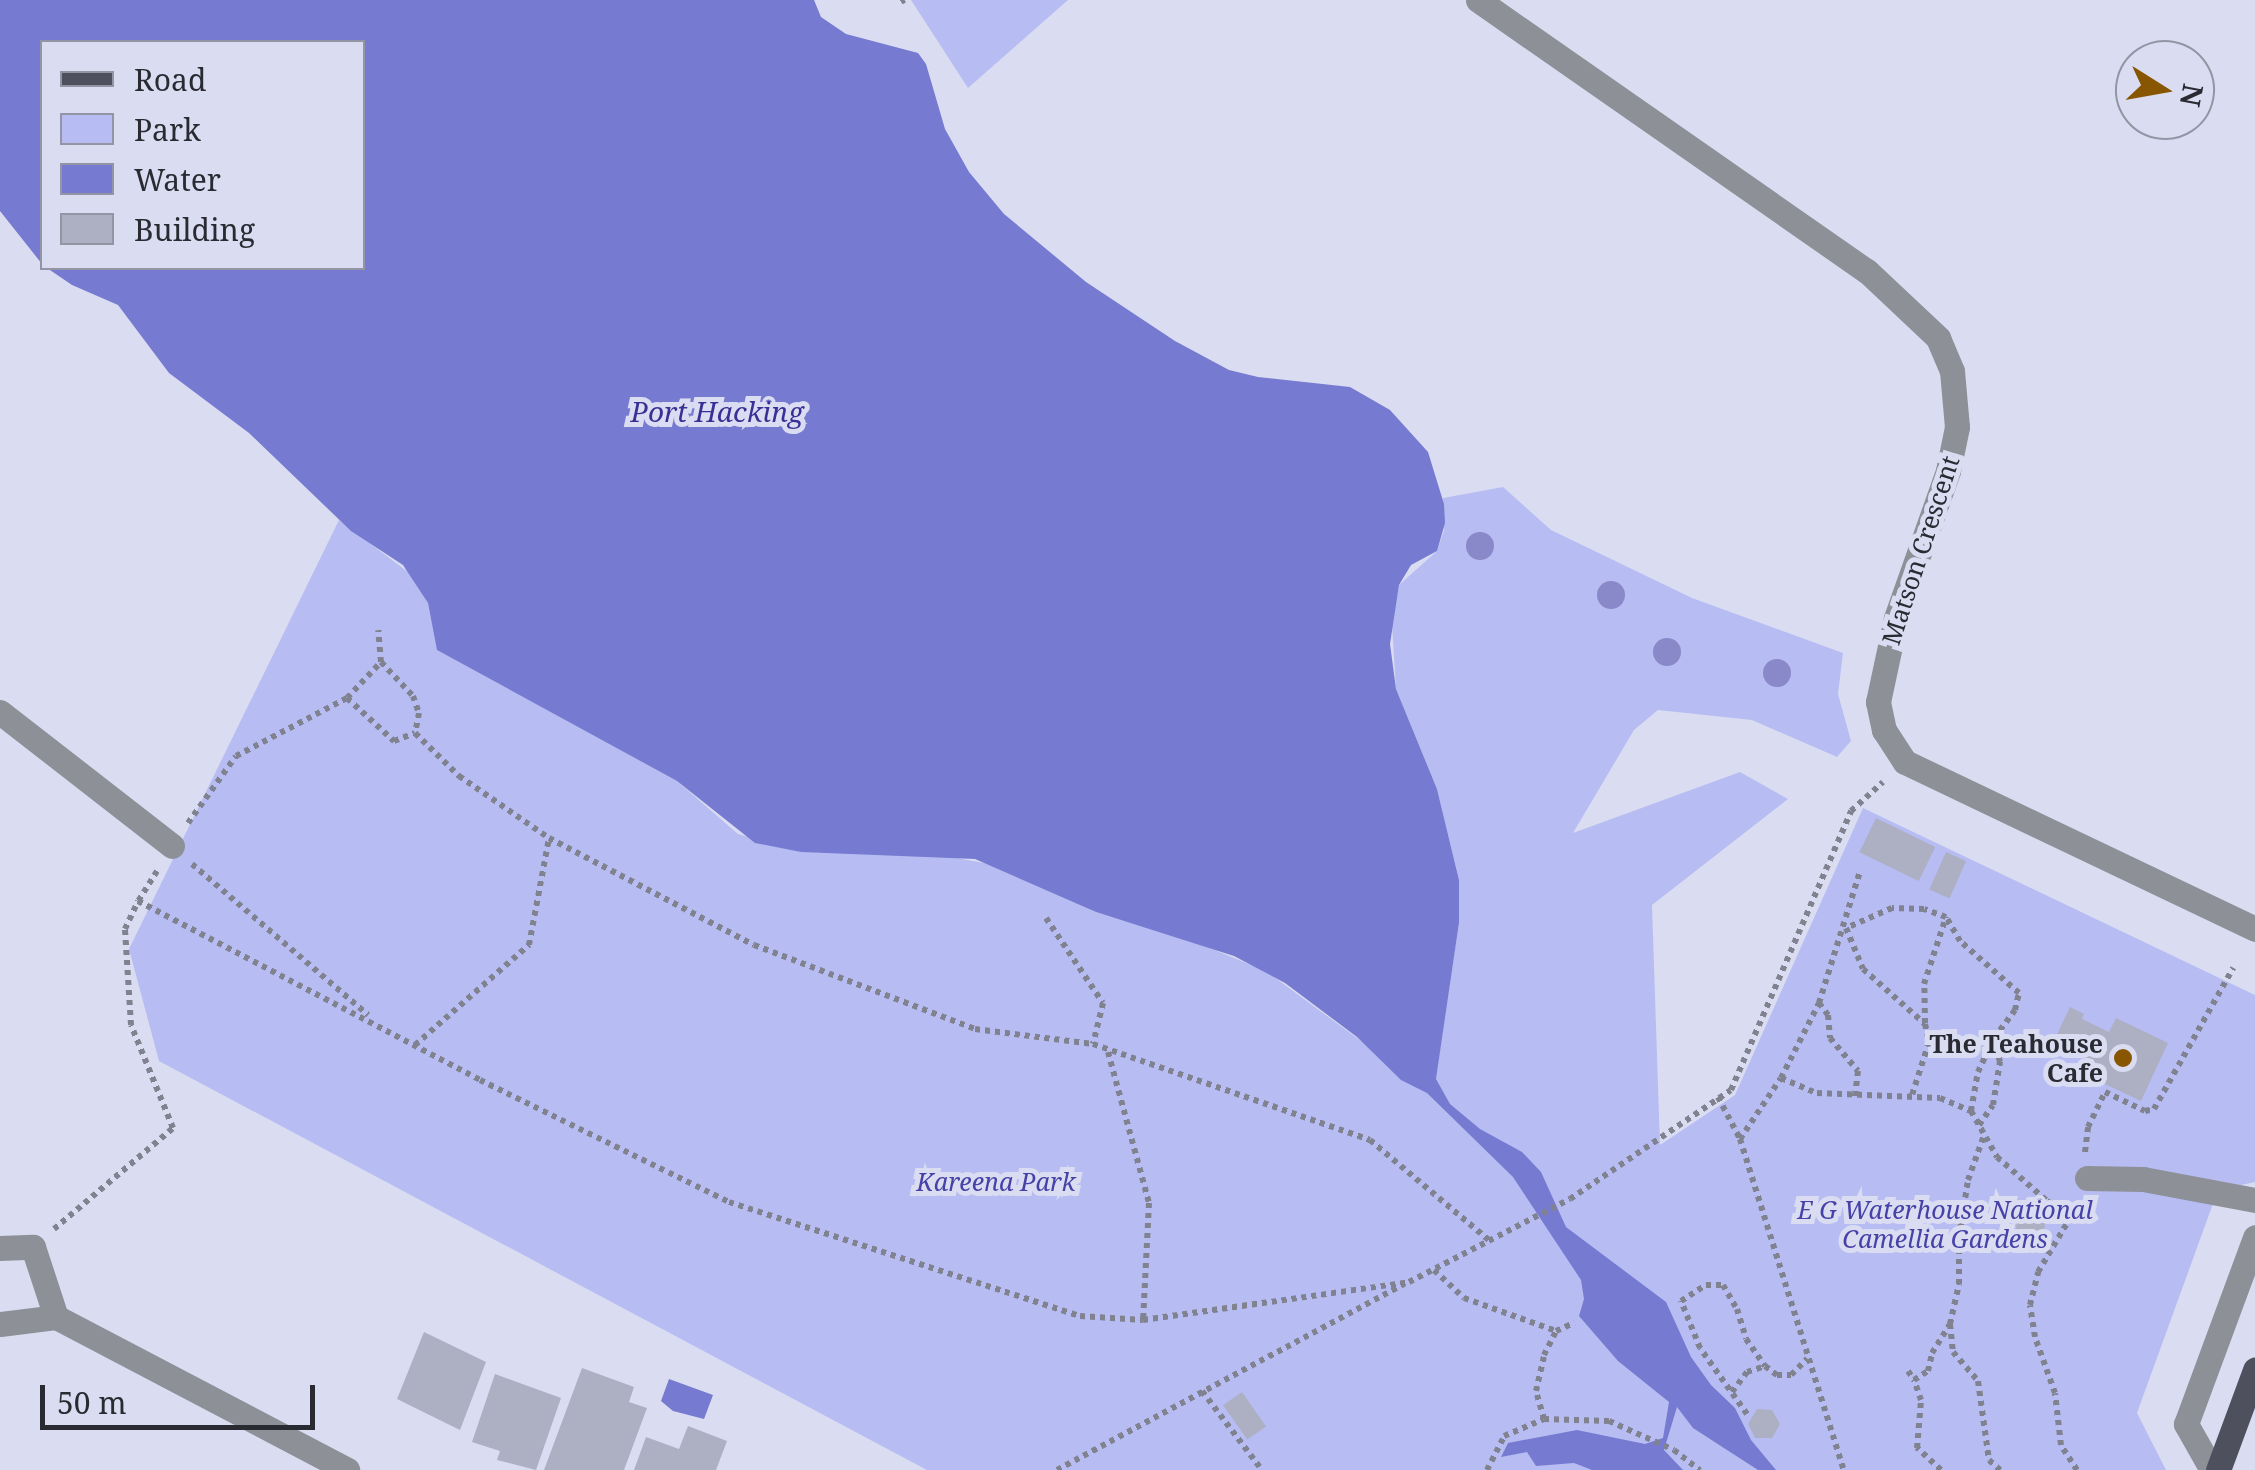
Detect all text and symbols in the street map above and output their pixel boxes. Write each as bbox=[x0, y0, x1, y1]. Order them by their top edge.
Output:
legend bbox=[40, 40, 365, 270]
north arrow bbox=[2115, 40, 2215, 140]
text: Road bbox=[134, 59, 206, 100]
text: N bbox=[2172, 81, 2213, 110]
text: Park bbox=[134, 109, 201, 150]
text: Water bbox=[134, 159, 221, 200]
text: Building bbox=[134, 209, 255, 250]
water label: Port Hacking bbox=[631, 394, 803, 428]
street label: Matson Crescent bbox=[1875, 452, 1965, 648]
place label: The Teahouse Cafe bbox=[1930, 1029, 2103, 1088]
marker: The Teahouse Cafe bbox=[2112, 1047, 2134, 1069]
park label: Kareena Park bbox=[916, 1166, 1076, 1196]
park label: E G Waterhouse National Camellia Gardens bbox=[1797, 1195, 2093, 1254]
scale bar bbox=[45, 1365, 320, 1427]
text: 50 m bbox=[57, 1382, 127, 1423]

